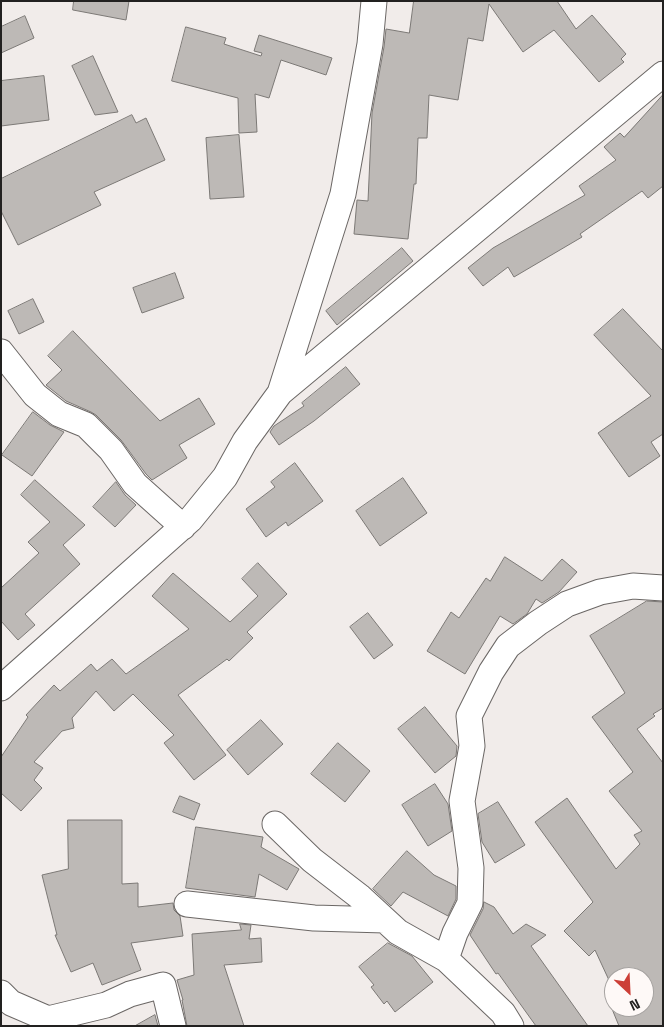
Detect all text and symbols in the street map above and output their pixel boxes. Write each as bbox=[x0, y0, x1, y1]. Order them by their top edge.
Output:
north arrow bbox=[604, 967, 654, 1017]
text: N bbox=[627, 995, 643, 1015]

